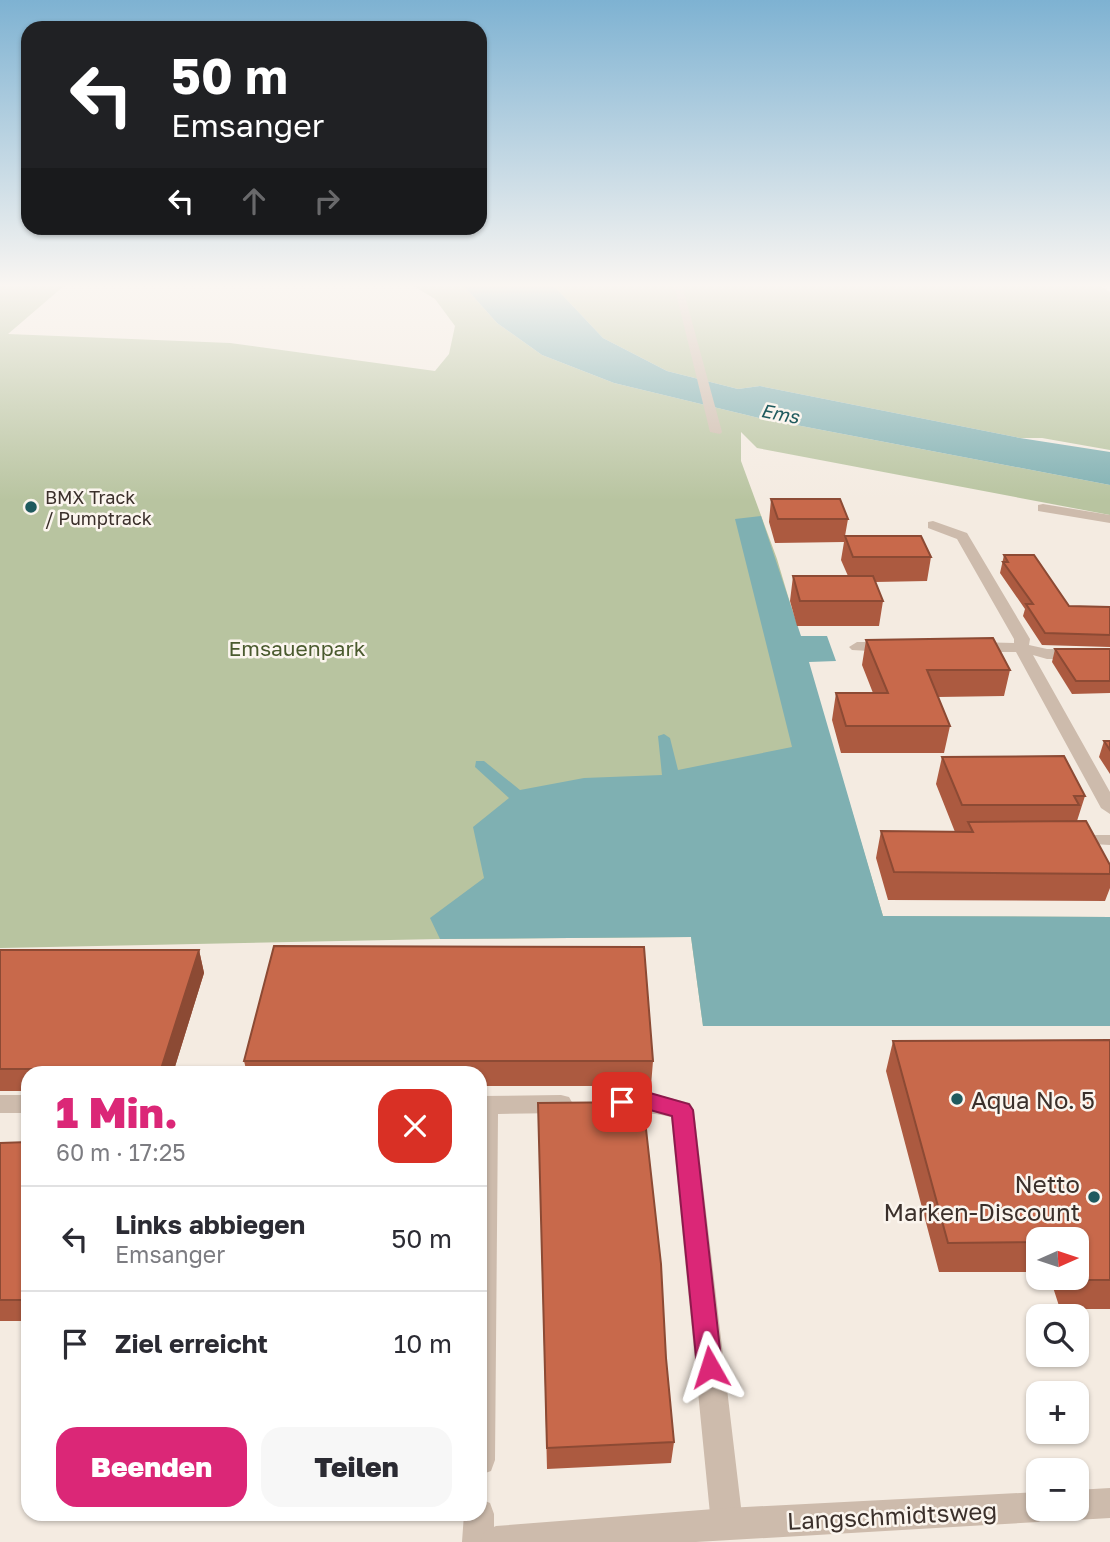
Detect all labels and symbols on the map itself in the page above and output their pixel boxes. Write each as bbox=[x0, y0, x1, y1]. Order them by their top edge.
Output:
water label: Ems bbox=[759, 398, 802, 428]
place label: BMX Track / Pumptrack bbox=[45, 486, 152, 529]
marker: BMX Track / Pumptrack bbox=[23, 499, 39, 515]
park label: Emsauenpark bbox=[228, 635, 366, 661]
pin bbox=[592, 1072, 652, 1132]
place label: Aqua No. 5 bbox=[971, 1085, 1095, 1114]
marker: Aqua No. 5 bbox=[949, 1091, 965, 1107]
place label: Netto Marken-Discount bbox=[883, 1169, 1080, 1226]
marker: Netto Marken-Discount bbox=[1086, 1189, 1102, 1205]
north arrow bbox=[1026, 1227, 1088, 1290]
position arrow bbox=[673, 1330, 747, 1404]
street label: Langschmidtsweg bbox=[786, 1495, 998, 1535]

